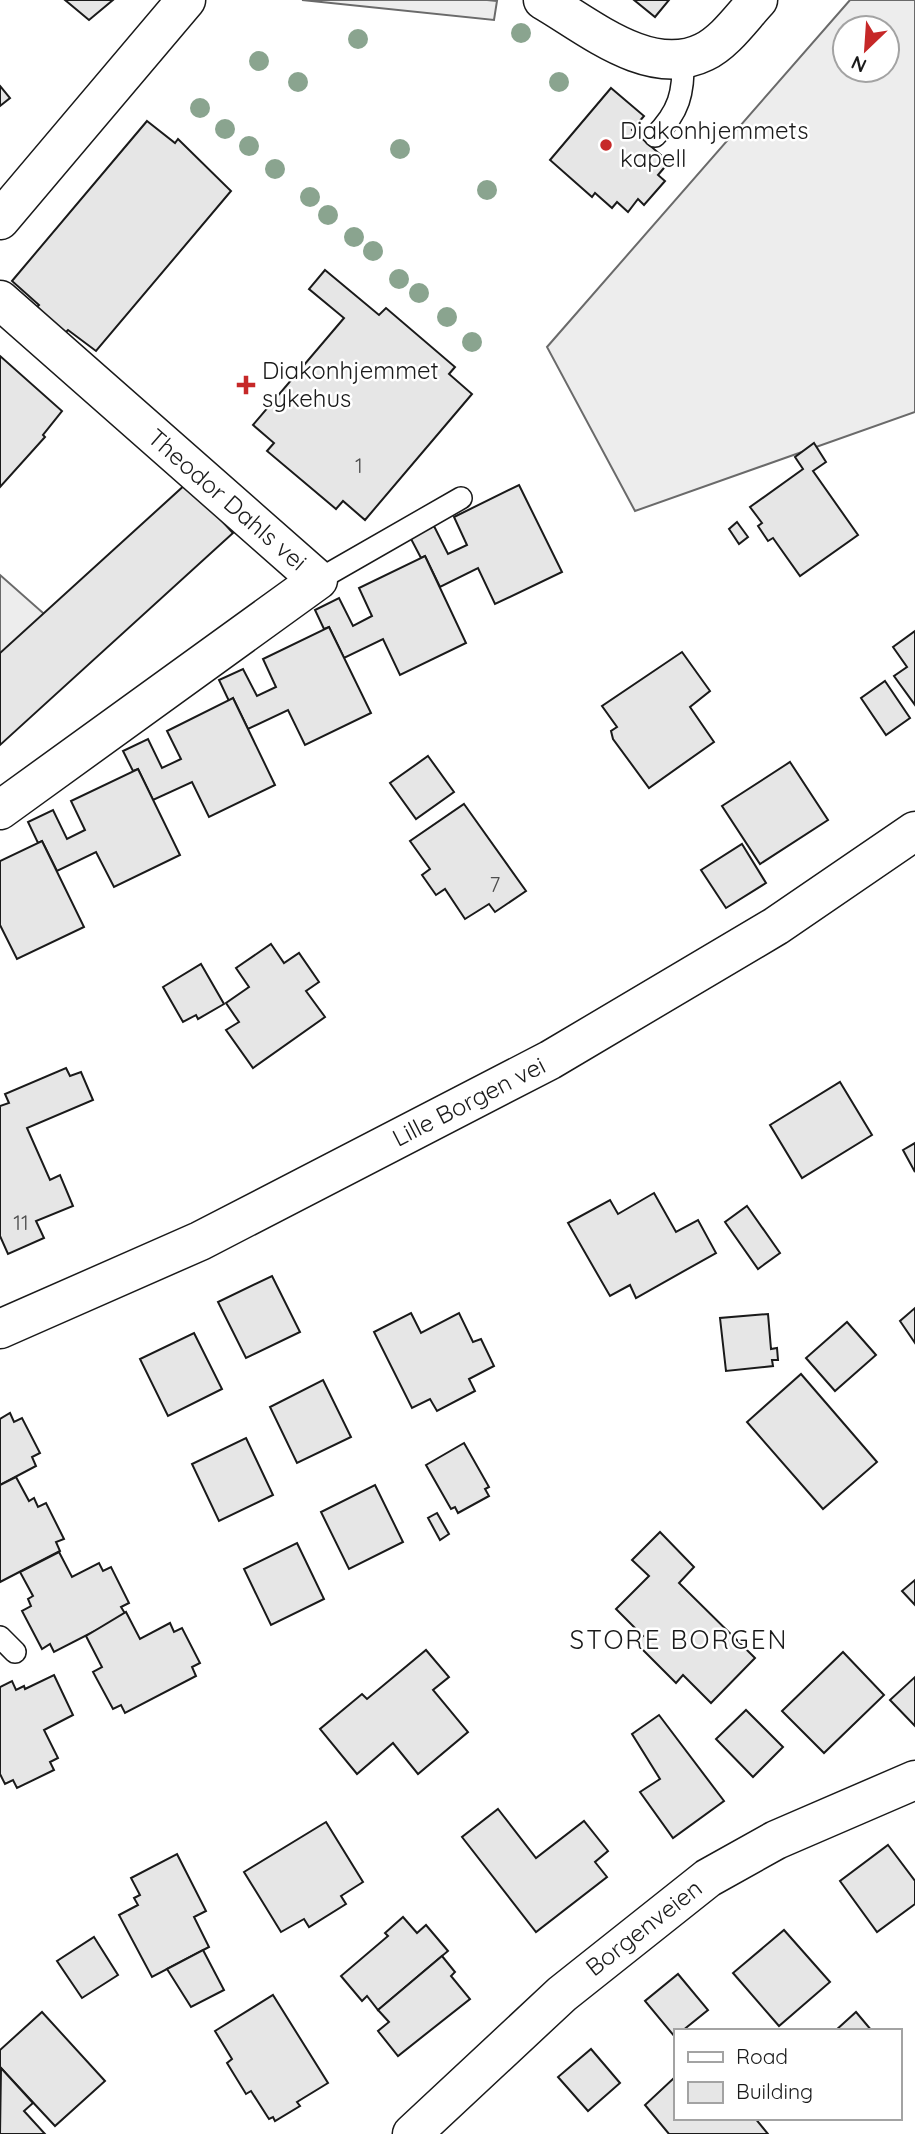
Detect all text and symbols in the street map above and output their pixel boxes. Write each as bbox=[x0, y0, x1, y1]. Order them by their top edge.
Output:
north arrow bbox=[831, 14, 901, 84]
text: N bbox=[847, 51, 870, 78]
place label: Diakonhjemmets kapell bbox=[620, 115, 809, 173]
marker: Diakonhjemmets kapell bbox=[598, 137, 614, 153]
place label: Diakonhjemmet sykehus bbox=[262, 355, 439, 413]
marker: Diakonhjemmet sykehus bbox=[236, 375, 256, 395]
street label: Theodor Dahls vei bbox=[142, 422, 313, 577]
house number: 1 bbox=[355, 452, 363, 478]
house number: 7 bbox=[490, 871, 501, 897]
street label: Lille Borgen vei bbox=[387, 1050, 550, 1153]
house number: 11 bbox=[13, 1209, 29, 1235]
district label: STORE BORGEN bbox=[570, 1623, 788, 1656]
street label: Borgenveien bbox=[579, 1872, 708, 1982]
legend bbox=[674, 2029, 901, 2120]
text: Road bbox=[736, 2043, 788, 2069]
text: Building bbox=[736, 2078, 813, 2104]

